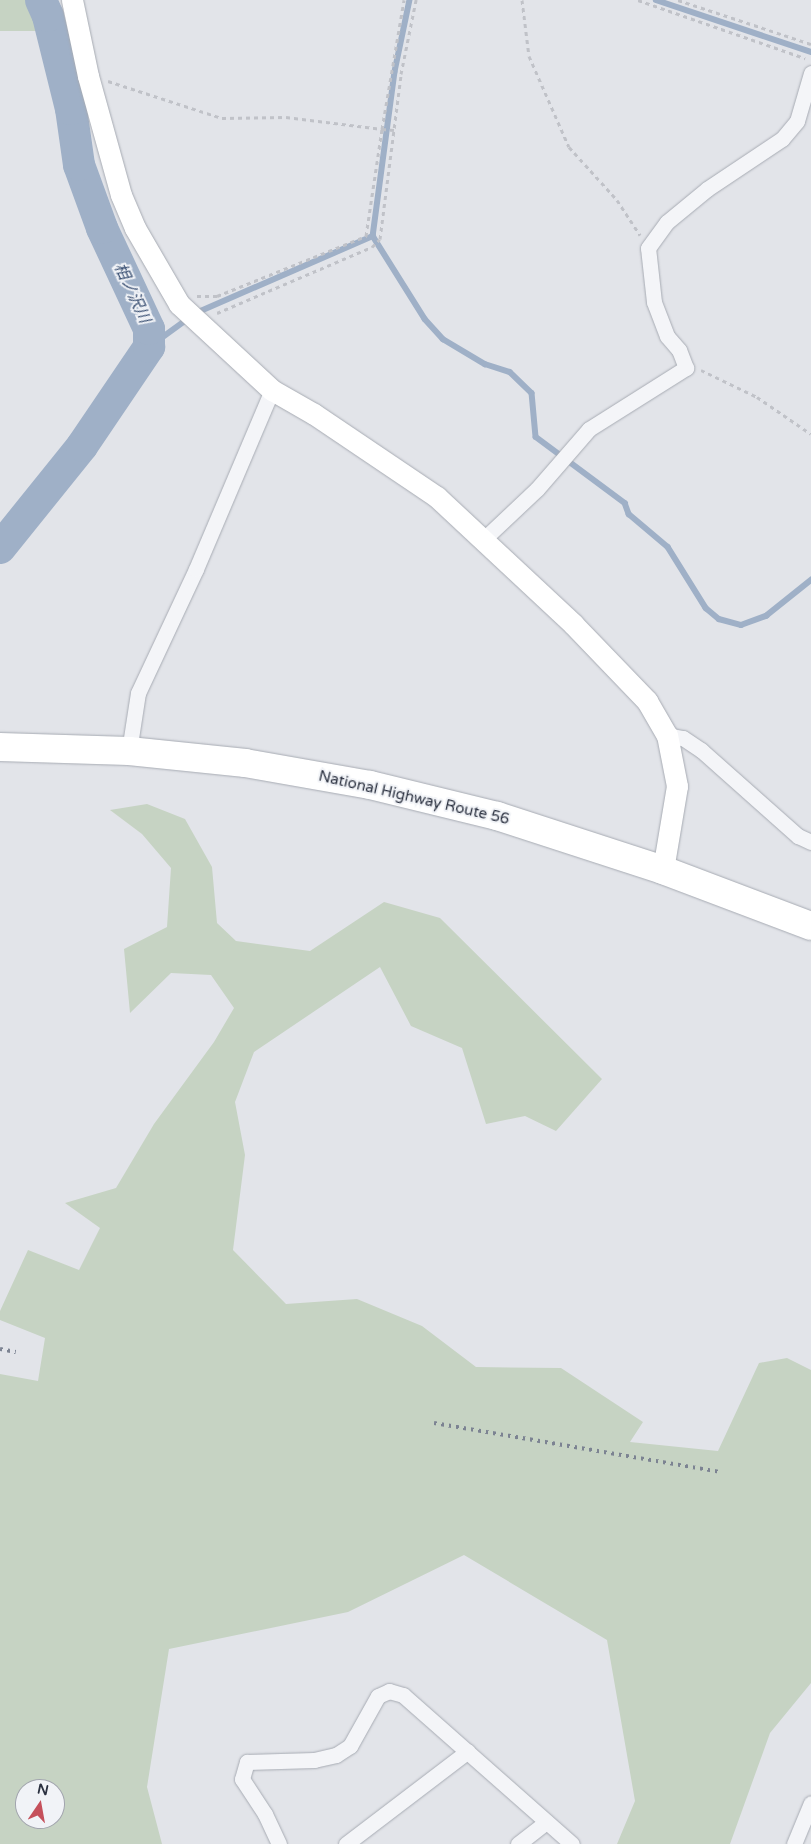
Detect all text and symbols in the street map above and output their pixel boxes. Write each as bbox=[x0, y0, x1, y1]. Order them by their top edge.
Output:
water label: 相ノ沢川 bbox=[110, 260, 154, 326]
street label: National Highway Route 56 bbox=[317, 767, 511, 829]
north arrow bbox=[15, 1779, 65, 1829]
text: N bbox=[36, 1780, 50, 1799]

